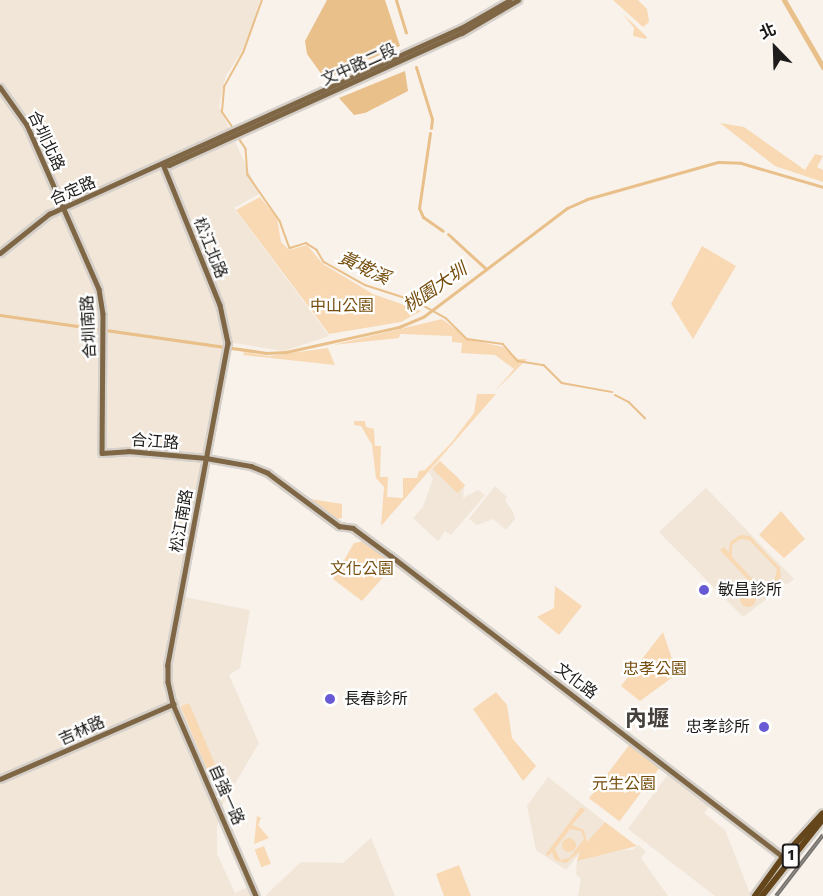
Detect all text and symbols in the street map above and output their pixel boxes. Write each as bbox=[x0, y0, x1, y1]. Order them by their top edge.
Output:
north arrow bbox=[745, 18, 805, 78]
text: 北 bbox=[757, 19, 779, 43]
street label: 文中路二段 bbox=[319, 40, 399, 90]
street label: 合圳北路 bbox=[24, 108, 68, 174]
street label: 合定路 bbox=[47, 172, 99, 210]
street label: 松江北路 bbox=[189, 215, 231, 281]
water label: 黃墘溪 bbox=[335, 247, 393, 289]
water label: 桃園大圳 bbox=[399, 259, 471, 317]
street label: 合圳南路 bbox=[78, 295, 100, 359]
park label: 中山公園 bbox=[310, 296, 374, 316]
street label: 合江路 bbox=[130, 431, 180, 453]
street label: 松江南路 bbox=[167, 488, 197, 554]
park label: 文化公園 bbox=[330, 559, 394, 579]
place label: 敏昌診所 bbox=[718, 580, 782, 600]
marker: 敏昌診所 bbox=[695, 581, 713, 599]
street label: 文化路 bbox=[551, 659, 601, 703]
park label: 忠孝公園 bbox=[623, 659, 687, 679]
place label: 長春診所 bbox=[344, 689, 408, 709]
marker: 長春診所 bbox=[321, 690, 339, 708]
district label: 內壢 bbox=[625, 706, 669, 732]
street label: 吉林路 bbox=[56, 712, 108, 750]
place label: 忠孝診所 bbox=[686, 717, 750, 737]
marker: 忠孝診所 bbox=[755, 718, 773, 736]
street label: 自強一路 bbox=[204, 762, 248, 828]
park label: 元生公園 bbox=[592, 774, 656, 794]
road number: 1 bbox=[780, 844, 802, 868]

